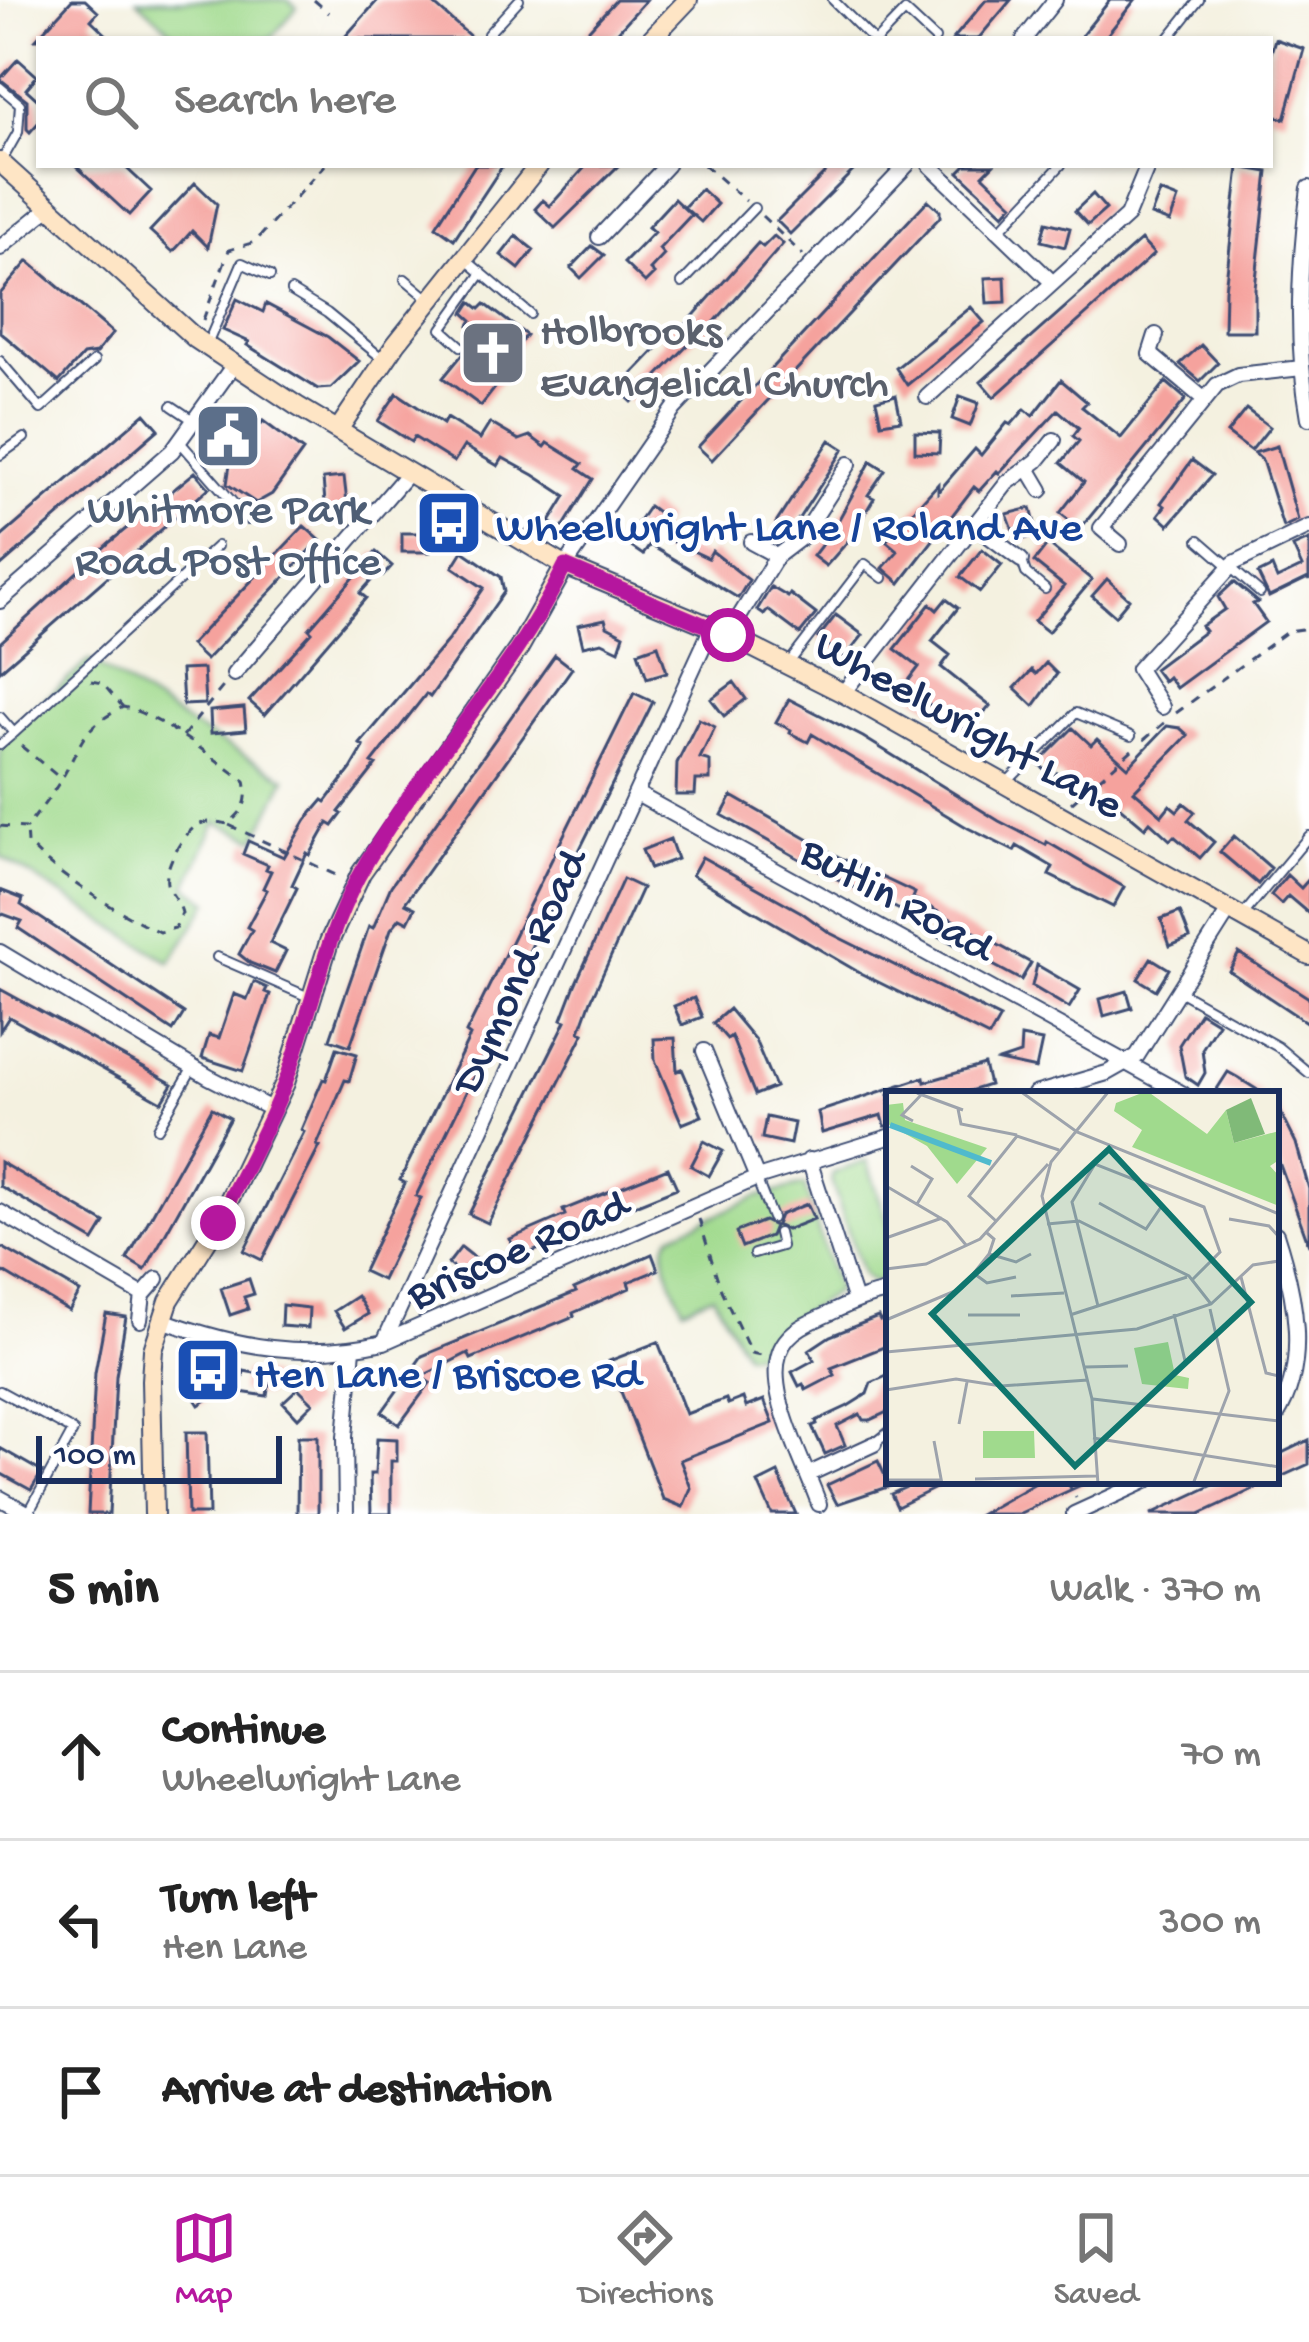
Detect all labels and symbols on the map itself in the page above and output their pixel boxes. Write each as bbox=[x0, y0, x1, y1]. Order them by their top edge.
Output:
place label: Holbrooks Evangelical Church bbox=[540, 308, 889, 413]
church icon: Holbrooks Evangelical Church bbox=[458, 318, 528, 388]
public building icon: Whitmore Park Road Post Office bbox=[193, 401, 263, 471]
place label: Whitmore Park Road Post Office bbox=[75, 486, 382, 591]
bus stop icon: Wheelwright Lane / Roland Ave bbox=[414, 488, 484, 558]
place label: Wheelwright Lane / Roland Ave bbox=[496, 504, 1083, 557]
route start bbox=[701, 608, 755, 662]
street label: Wheelwright Lane bbox=[804, 621, 1131, 835]
street label: Butlin Road bbox=[789, 827, 1004, 979]
street label: Dymond Road bbox=[442, 839, 604, 1106]
inset map bbox=[886, 1091, 1279, 1484]
street label: Briscoe Road bbox=[400, 1179, 641, 1325]
route end bbox=[191, 1196, 245, 1250]
bus stop icon: Hen Lane / Briscoe Rd bbox=[173, 1335, 243, 1405]
place label: Hen Lane / Briscoe Rd bbox=[254, 1351, 645, 1404]
scale bar bbox=[36, 1430, 282, 1483]

